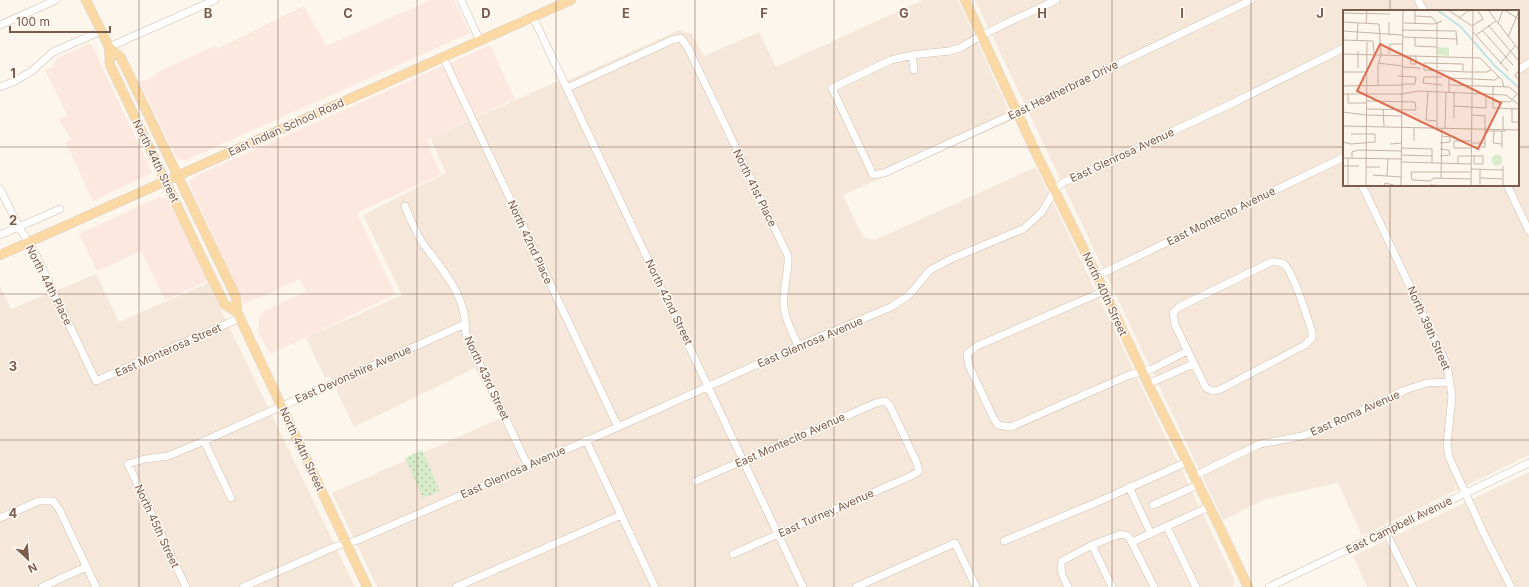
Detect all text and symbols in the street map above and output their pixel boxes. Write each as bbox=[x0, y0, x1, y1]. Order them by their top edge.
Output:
text: B bbox=[204, 5, 213, 21]
text: C bbox=[343, 5, 353, 21]
text: D bbox=[481, 5, 491, 21]
text: E bbox=[622, 5, 630, 21]
text: F bbox=[760, 5, 768, 21]
text: G bbox=[899, 5, 909, 21]
text: H bbox=[1037, 5, 1047, 21]
text: I bbox=[1180, 5, 1184, 21]
text: J bbox=[1316, 5, 1324, 21]
scale bar bbox=[10, 8, 110, 34]
inset map bbox=[1343, 10, 1519, 186]
text: 100 m bbox=[16, 14, 50, 29]
street label: East Heatherbrae Drive bbox=[1006, 57, 1120, 123]
text: 1 bbox=[10, 65, 16, 81]
street label: East Indian School Road bbox=[226, 95, 346, 159]
street label: North 44th Street bbox=[130, 117, 182, 205]
street label: East Glenrosa Avenue bbox=[1068, 125, 1176, 185]
street label: North 41st Place bbox=[730, 147, 780, 229]
street label: East Montecito Avenue bbox=[1164, 184, 1278, 248]
street label: North 42nd Place bbox=[504, 198, 556, 286]
text: 2 bbox=[9, 212, 17, 228]
street label: North 44th Place bbox=[23, 242, 75, 328]
street label: North 40th Street bbox=[1079, 250, 1131, 338]
street label: North 42nd Street bbox=[642, 257, 696, 347]
street label: North 39th Street bbox=[1404, 284, 1454, 373]
street label: East Glenrosa Avenue bbox=[755, 313, 865, 371]
street label: East Monterosa Street bbox=[113, 320, 224, 380]
street label: North 43rd Street bbox=[461, 334, 513, 423]
street label: East Devonshire Avenue bbox=[293, 342, 413, 406]
text: 3 bbox=[9, 358, 17, 374]
street label: East Roma Avenue bbox=[1308, 387, 1402, 439]
street label: North 44th Street bbox=[276, 405, 328, 493]
street label: East Montecito Avenue bbox=[733, 409, 847, 471]
street label: East Glenrosa Avenue bbox=[458, 443, 568, 501]
street label: North 45th Street bbox=[132, 482, 183, 570]
street label: East Turney Avenue bbox=[776, 486, 876, 540]
street label: East Campbell Avenue bbox=[1344, 493, 1454, 557]
text: 4 bbox=[9, 505, 18, 521]
north arrow bbox=[8, 539, 48, 579]
text: N bbox=[26, 560, 39, 576]

